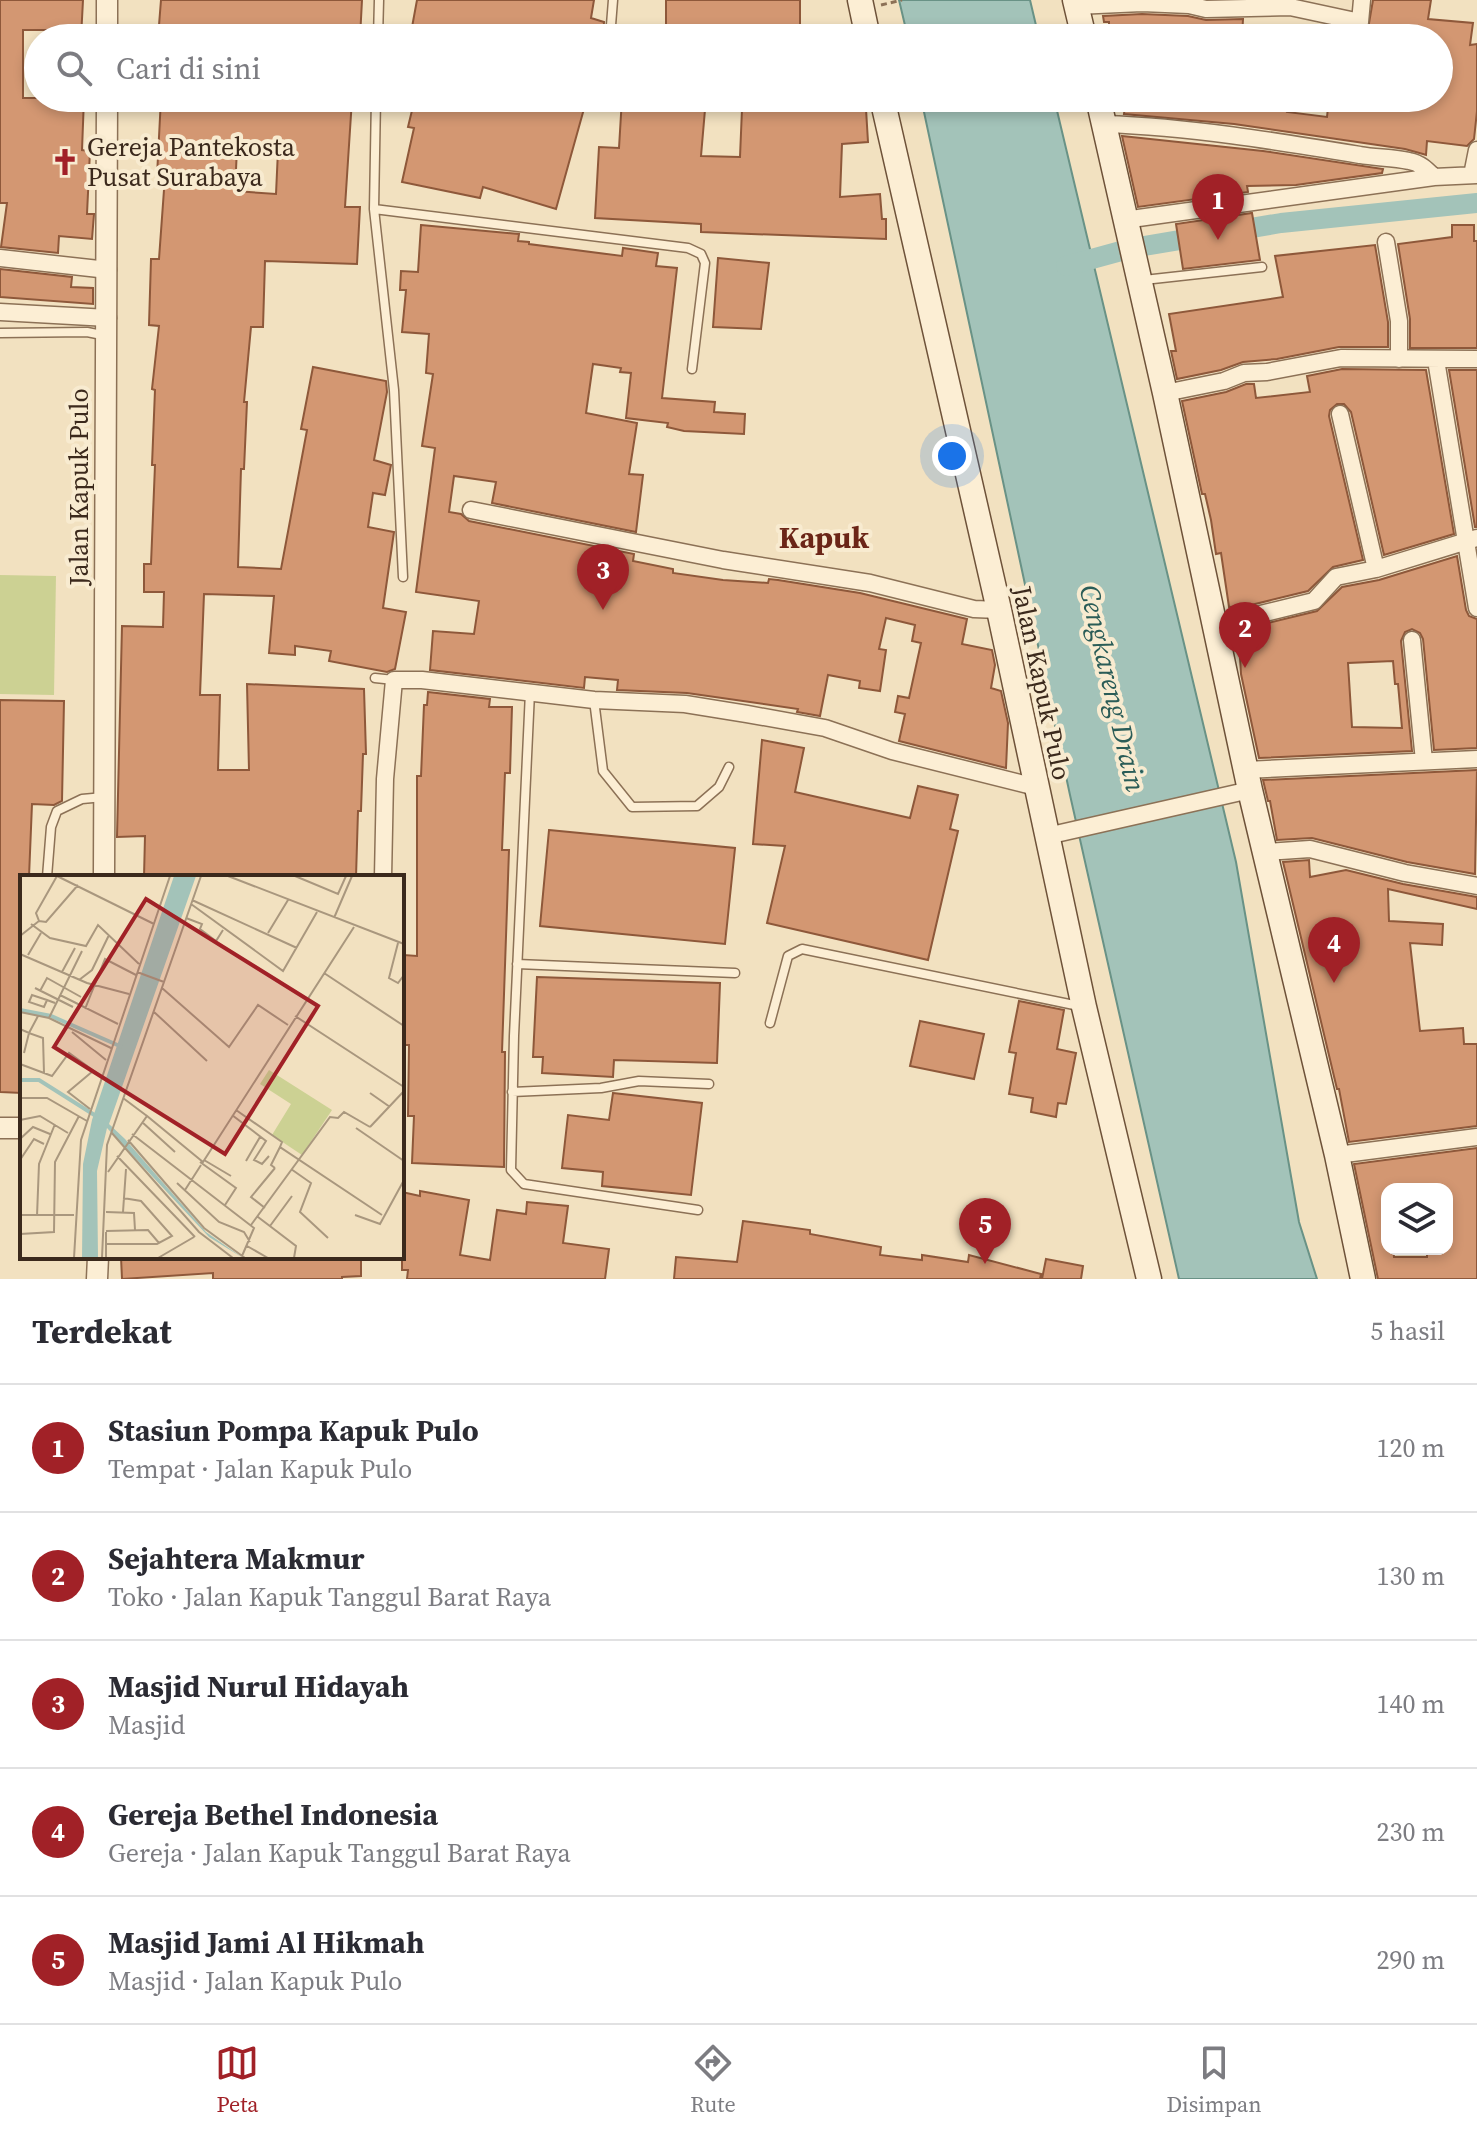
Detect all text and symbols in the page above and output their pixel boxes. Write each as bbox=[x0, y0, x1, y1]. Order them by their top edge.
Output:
search box bbox=[24, 24, 1453, 112]
icon: search bbox=[52, 46, 96, 90]
text: Cari di sini bbox=[116, 48, 261, 89]
place label: Gereja Pantekosta Pusat Surabaya bbox=[87, 129, 296, 195]
church icon: Gereja Pantekosta Pusat Surabaya bbox=[50, 147, 80, 177]
pin: 1 bbox=[1192, 174, 1244, 240]
street label: Jalan Kapuk Pulo bbox=[61, 388, 97, 587]
your location bbox=[932, 436, 972, 476]
district label: Kapuk bbox=[779, 517, 869, 558]
pin: 3 bbox=[577, 544, 629, 610]
water label: Cengkareng Drain bbox=[1071, 581, 1155, 795]
street label: Jalan Kapuk Pulo bbox=[1004, 582, 1080, 783]
pin: 2 bbox=[1219, 602, 1271, 668]
inset map bbox=[20, 875, 404, 1259]
pin: 4 bbox=[1308, 917, 1360, 983]
map controls bbox=[1381, 1183, 1453, 1255]
button: layers bbox=[1381, 1183, 1453, 1255]
pin: 5 bbox=[959, 1198, 1011, 1264]
text: Terdekat bbox=[32, 1308, 172, 1354]
text: 5 hasil bbox=[1370, 1313, 1445, 1349]
text: Stasiun Pompa Kapuk Pulo bbox=[108, 1410, 479, 1451]
text: 1 bbox=[51, 1430, 65, 1466]
text: 120 m bbox=[1377, 1430, 1445, 1466]
text: Tempat · Jalan Kapuk Pulo bbox=[108, 1451, 412, 1487]
text: Sejahtera Makmur bbox=[108, 1538, 364, 1579]
text: 2 bbox=[51, 1558, 65, 1594]
text: 130 m bbox=[1377, 1558, 1445, 1594]
text: Toko · Jalan Kapuk Tanggul Barat Raya bbox=[108, 1579, 551, 1615]
text: Masjid Nurul Hidayah bbox=[108, 1666, 409, 1707]
text: 3 bbox=[51, 1686, 65, 1722]
text: 140 m bbox=[1377, 1686, 1445, 1722]
text: Masjid bbox=[108, 1707, 185, 1743]
text: Gereja Bethel Indonesia bbox=[108, 1794, 438, 1835]
text: 4 bbox=[51, 1814, 65, 1850]
text: 230 m bbox=[1377, 1814, 1445, 1850]
text: Gereja · Jalan Kapuk Tanggul Barat Raya bbox=[108, 1835, 571, 1871]
text: Masjid Jami Al Hikmah bbox=[108, 1922, 425, 1963]
text: 5 bbox=[51, 1942, 65, 1978]
text: 290 m bbox=[1377, 1942, 1445, 1978]
text: Masjid · Jalan Kapuk Pulo bbox=[108, 1963, 402, 1999]
tab: Peta bbox=[215, 2041, 259, 2119]
tab: Rute bbox=[690, 2041, 736, 2119]
tab: Disimpan bbox=[1167, 2041, 1262, 2119]

